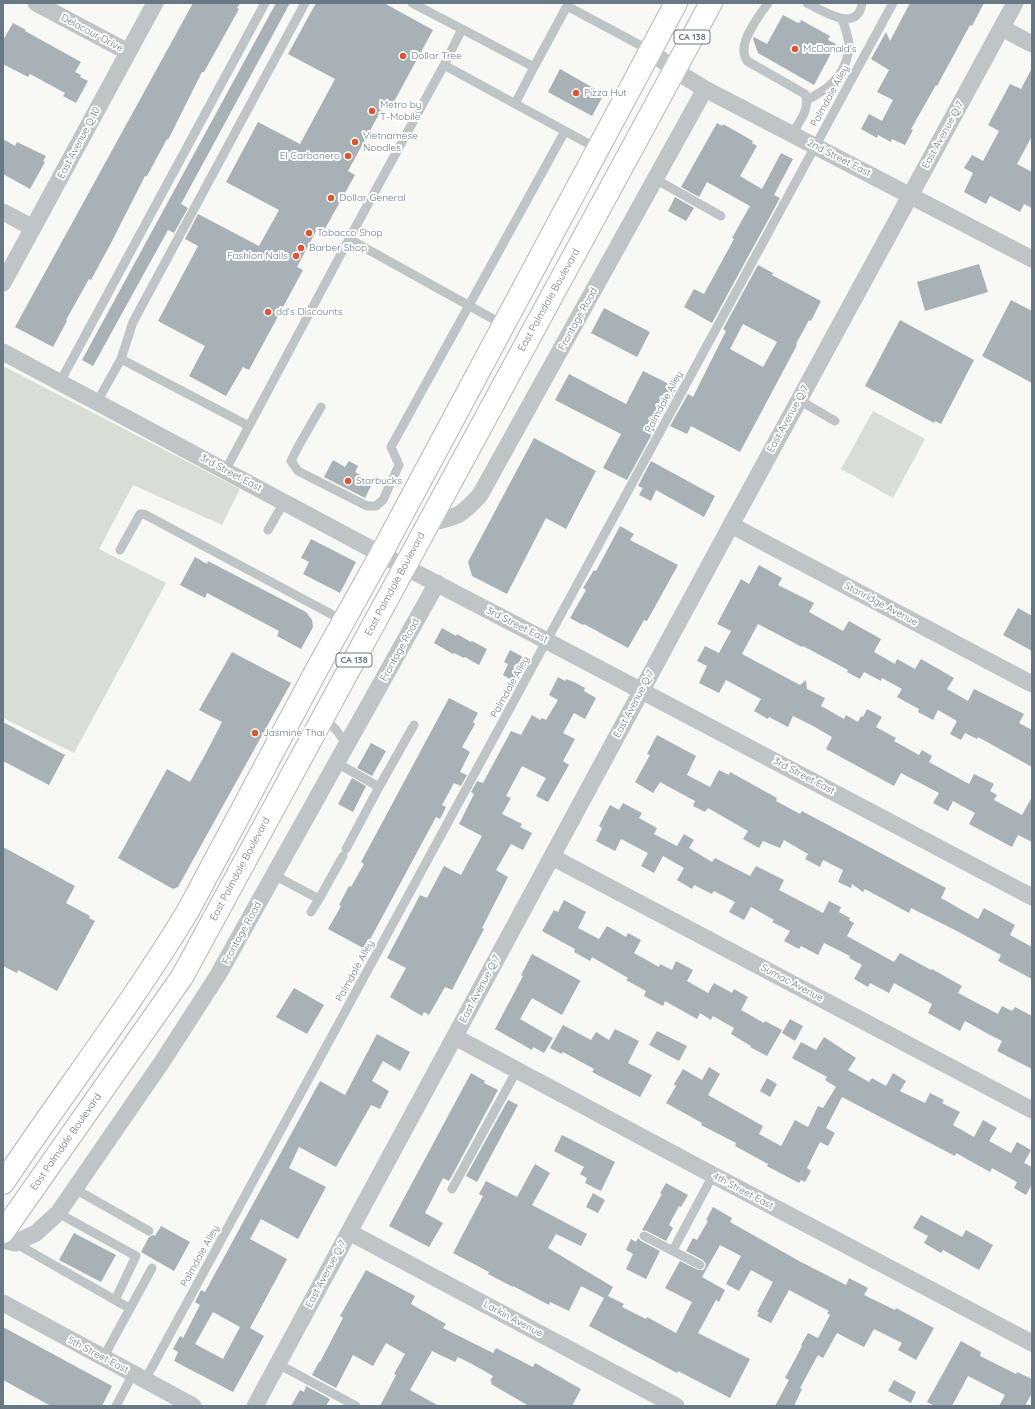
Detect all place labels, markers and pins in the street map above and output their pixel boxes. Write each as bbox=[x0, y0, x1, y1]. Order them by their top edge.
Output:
place label: McDonald's bbox=[803, 43, 856, 55]
marker: McDonald's bbox=[790, 44, 800, 54]
place label: Dollar Tree bbox=[411, 50, 462, 62]
marker: Dollar Tree bbox=[398, 51, 408, 61]
place label: Pizza Hut bbox=[584, 87, 627, 99]
marker: Pizza Hut bbox=[571, 88, 581, 98]
place label: Metro by T-Mobile bbox=[380, 99, 421, 122]
marker: Metro by T-Mobile bbox=[367, 106, 377, 116]
place label: Vietnamese Noodles bbox=[363, 130, 418, 154]
marker: Vietnamese Noodles bbox=[350, 137, 360, 147]
place label: El Carbonero bbox=[280, 150, 340, 162]
marker: El Carbonero bbox=[343, 151, 353, 161]
place label: Dollar General bbox=[339, 192, 406, 204]
marker: Dollar General bbox=[326, 193, 336, 203]
place label: Tobacco Shop bbox=[317, 227, 383, 239]
marker: Tobacco Shop bbox=[304, 228, 314, 238]
place label: Barber Shop bbox=[309, 242, 367, 254]
marker: Barber Shop bbox=[296, 243, 306, 253]
place label: Fashion Nails bbox=[227, 250, 288, 262]
marker: Fashion Nails bbox=[291, 251, 301, 261]
place label: dd's Discounts bbox=[276, 306, 342, 318]
marker: dd's Discounts bbox=[263, 307, 273, 317]
place label: Starbucks bbox=[356, 475, 402, 487]
marker: Starbucks bbox=[343, 476, 353, 486]
place label: Jasmine Thai bbox=[263, 727, 325, 739]
marker: Jasmine Thai bbox=[250, 728, 260, 738]

